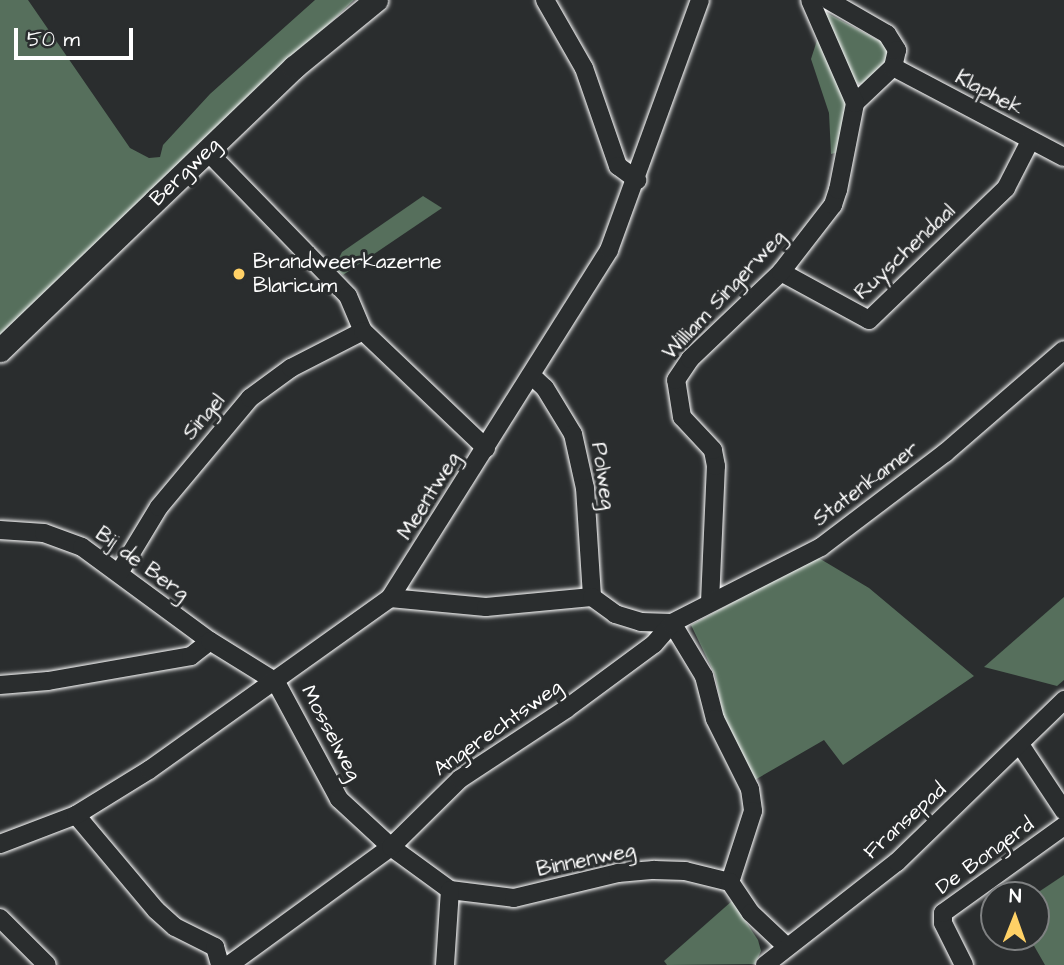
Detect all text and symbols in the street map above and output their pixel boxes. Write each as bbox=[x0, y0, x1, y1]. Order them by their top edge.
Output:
scale bar bbox=[18, 14, 136, 58]
text: 50 m bbox=[27, 25, 80, 54]
street label: Klaphek bbox=[951, 65, 1027, 121]
street label: Bergweg bbox=[145, 132, 225, 212]
street label: Ruyschendaal bbox=[849, 199, 961, 305]
street label: William Singerweg bbox=[657, 225, 791, 365]
place label: Brandweerkazerne Blaricum bbox=[253, 249, 442, 299]
marker: Brandweerkazerne Blaricum bbox=[231, 266, 247, 282]
street label: Singel bbox=[177, 389, 231, 445]
street label: Statenkamer bbox=[808, 436, 924, 532]
street label: Polweg bbox=[585, 441, 621, 511]
street label: Meentweg bbox=[392, 448, 466, 544]
street label: Bij de Berg bbox=[90, 522, 194, 606]
street label: Angerechtsweg bbox=[429, 674, 567, 782]
street label: Mosselweg bbox=[295, 681, 367, 785]
street label: Fransepad bbox=[859, 777, 951, 865]
street label: De Bongerd bbox=[931, 812, 1039, 900]
street label: Binnenweg bbox=[534, 837, 638, 883]
north arrow bbox=[980, 881, 1050, 951]
text: N bbox=[1009, 883, 1022, 910]

